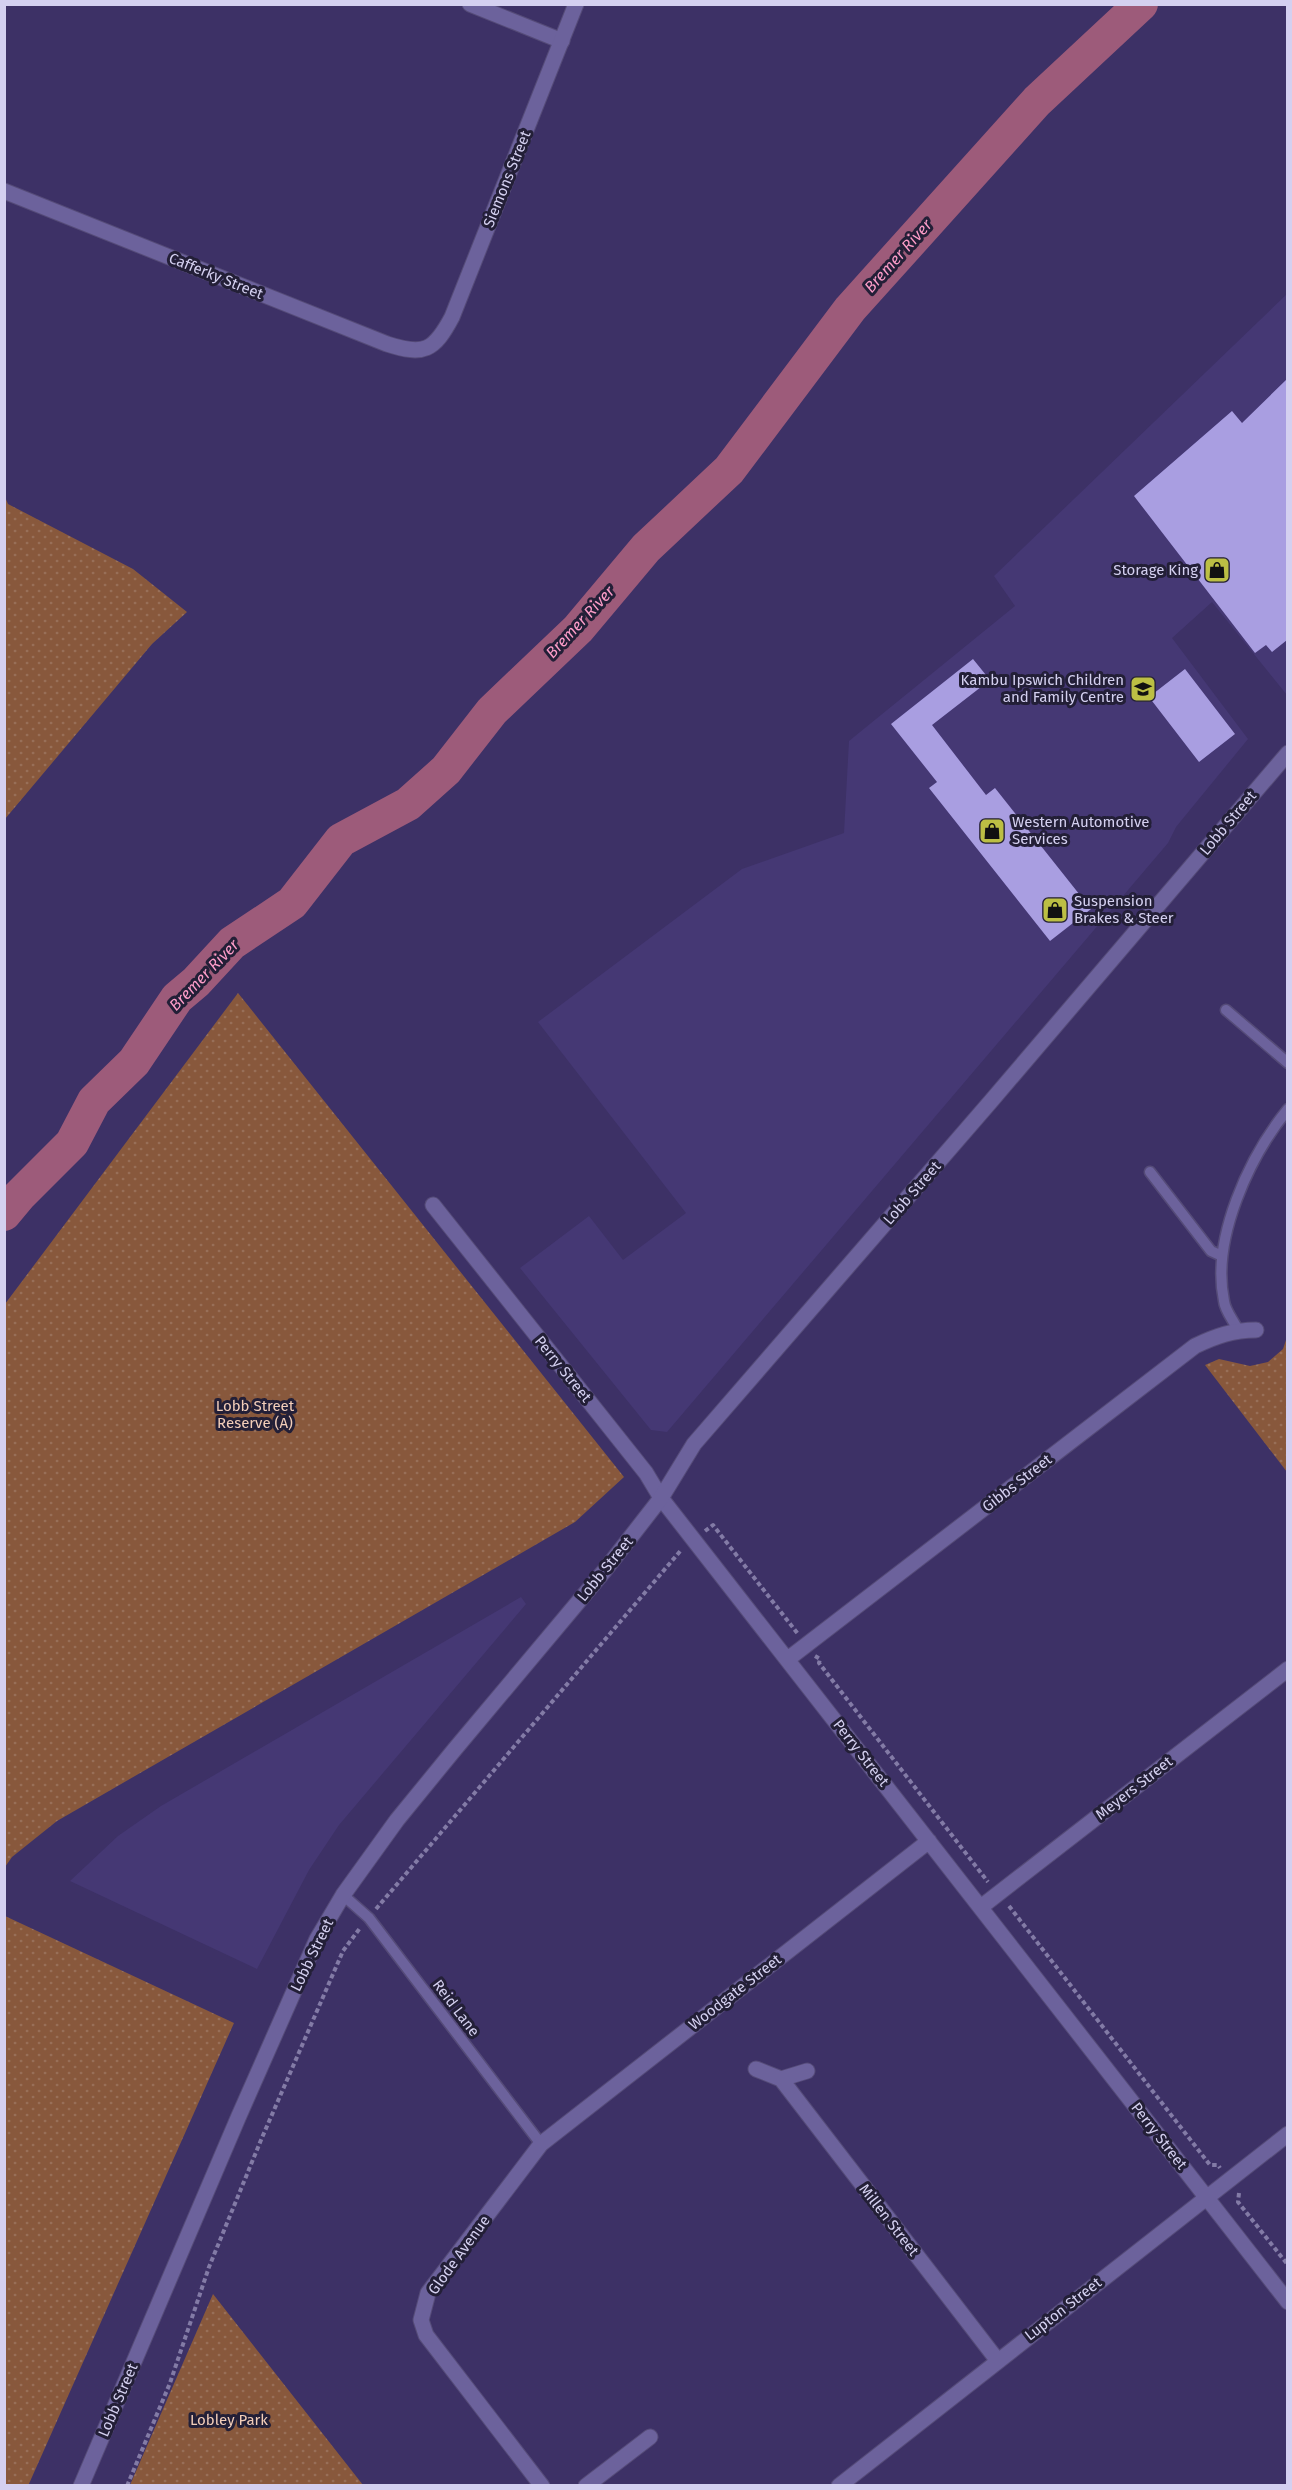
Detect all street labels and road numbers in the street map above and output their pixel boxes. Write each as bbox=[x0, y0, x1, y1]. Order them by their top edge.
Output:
street label: Siemons Street bbox=[479, 127, 535, 230]
street label: Cafferky Street bbox=[166, 249, 266, 303]
street label: Lobb Street bbox=[1196, 787, 1260, 859]
street label: Lobb Street bbox=[880, 1157, 945, 1228]
street label: Perry Street bbox=[531, 1332, 596, 1406]
street label: Gibbs Street bbox=[979, 1450, 1056, 1516]
street label: Lobb Street bbox=[573, 1532, 637, 1605]
street label: Perry Street bbox=[829, 1716, 893, 1791]
street label: Meyers Street bbox=[1092, 1752, 1176, 1824]
street label: Lobb Street bbox=[287, 1915, 338, 1994]
street label: Woodgate Street bbox=[685, 1950, 785, 2034]
street label: Reid Lane bbox=[429, 1976, 483, 2040]
street label: Perry Street bbox=[1127, 2099, 1191, 2174]
street label: Millen Street bbox=[855, 2180, 923, 2260]
street label: Glode Avenue bbox=[424, 2212, 494, 2298]
street label: Lupton Street bbox=[1021, 2273, 1105, 2345]
street label: Lobb Street bbox=[94, 2360, 142, 2440]

